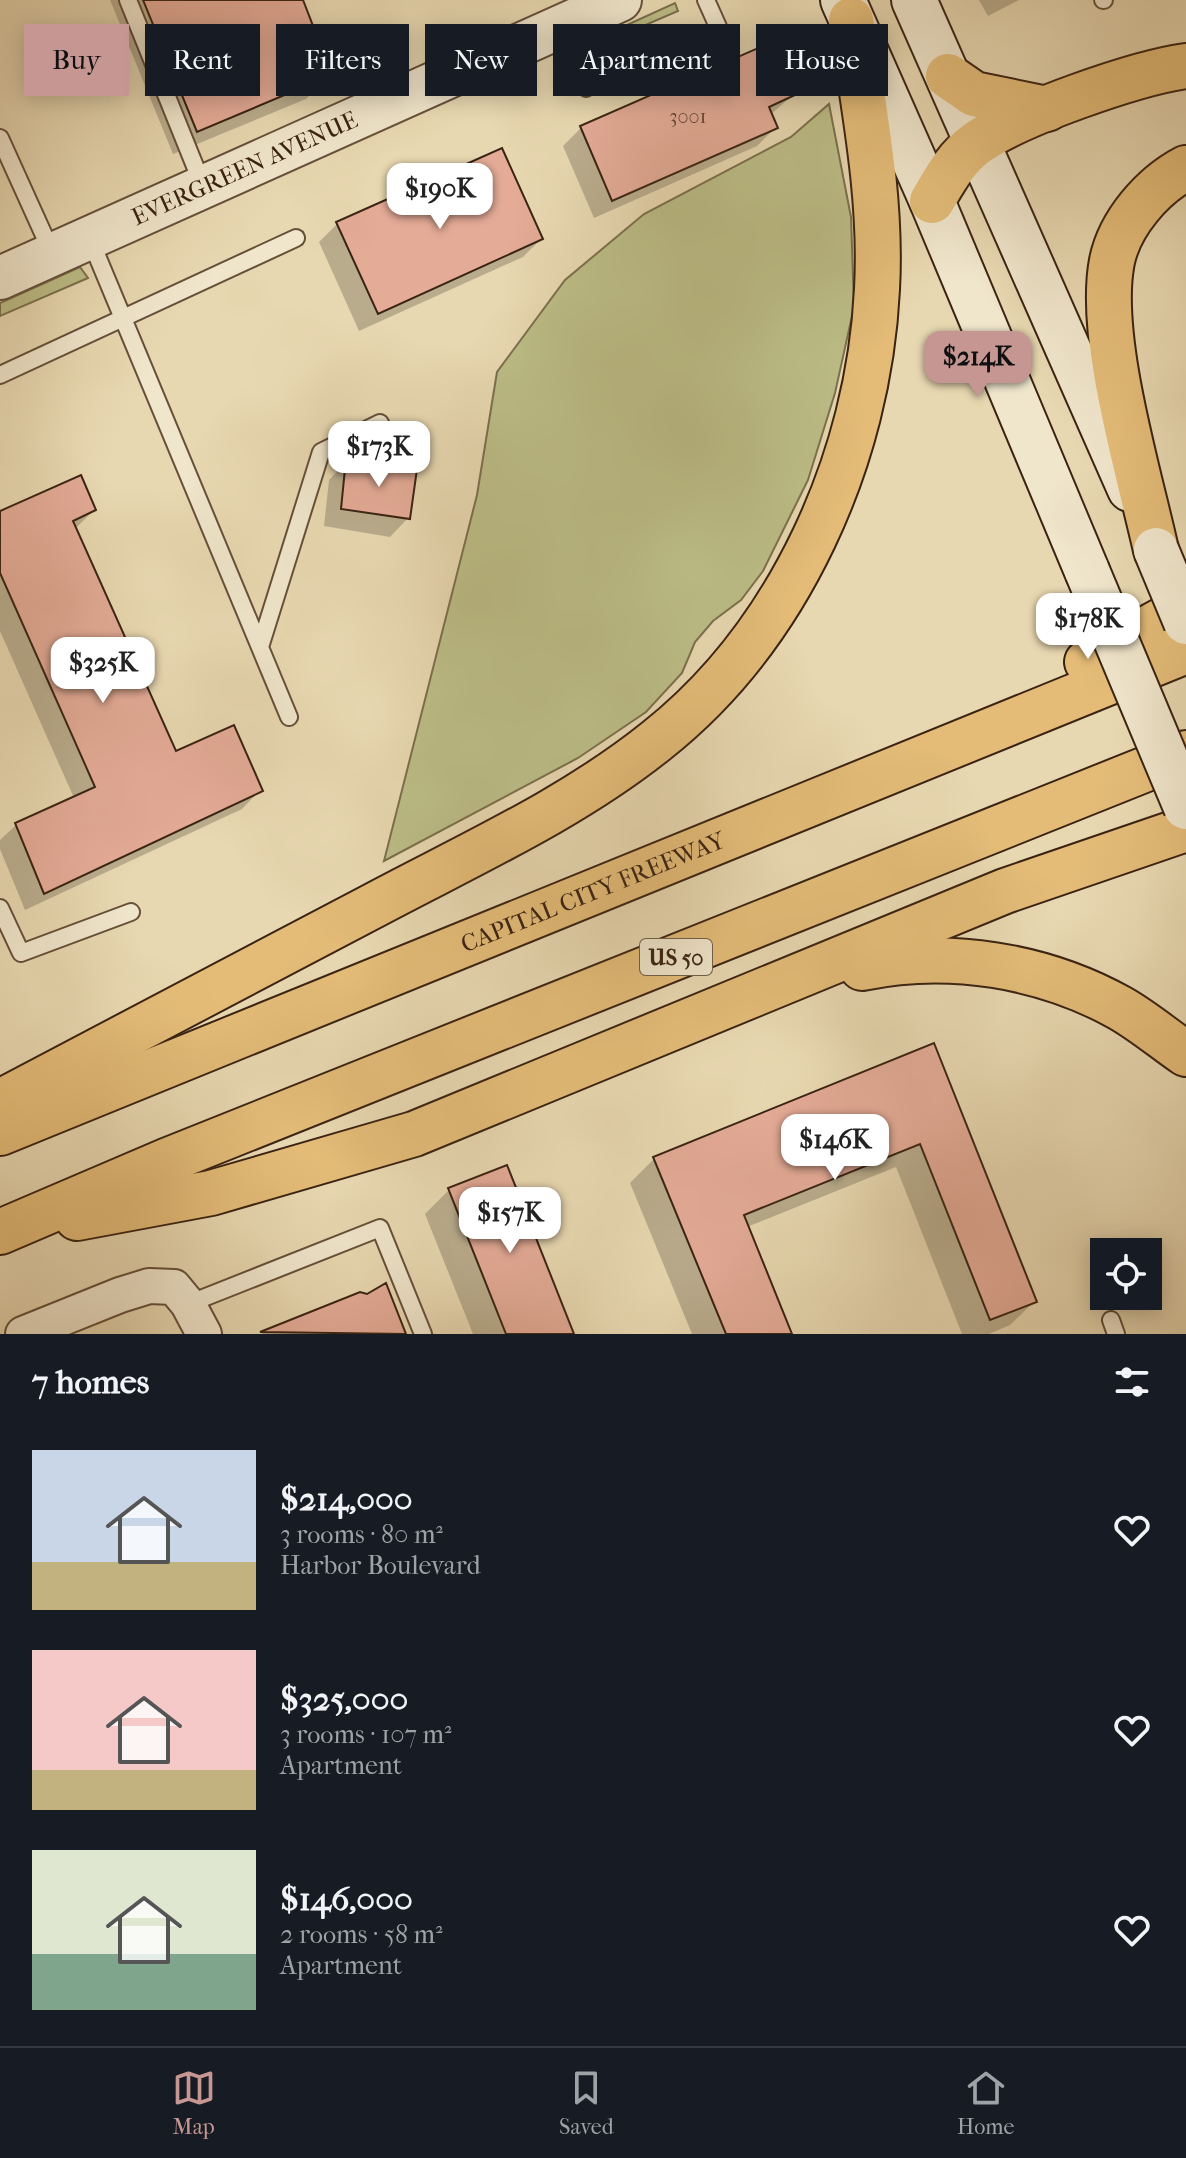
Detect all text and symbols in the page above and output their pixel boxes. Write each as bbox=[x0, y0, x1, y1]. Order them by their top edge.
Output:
chip: Buy bbox=[24, 24, 129, 96]
chip: Rent bbox=[145, 24, 260, 96]
chip: Filters bbox=[276, 24, 409, 96]
chip: New bbox=[425, 24, 537, 96]
chip: Apartment bbox=[553, 24, 740, 96]
chip: House bbox=[756, 24, 888, 96]
house number: 3001 bbox=[669, 105, 707, 128]
street label: EVERGREEN AVENUE bbox=[127, 106, 362, 231]
pin: $190K bbox=[384, 163, 496, 231]
text: $190K bbox=[405, 173, 475, 204]
pin: $214K bbox=[922, 331, 1034, 399]
text: $214K bbox=[942, 341, 1014, 372]
pin: $173K bbox=[323, 421, 435, 489]
text: $173K bbox=[346, 431, 412, 462]
pin: $178K bbox=[1032, 593, 1144, 661]
text: $178K bbox=[1054, 603, 1122, 634]
pin: $325K bbox=[47, 637, 159, 705]
text: $325K bbox=[69, 647, 137, 678]
street label: CAPITAL CITY FREEWAY bbox=[457, 826, 730, 958]
road number: US 50 bbox=[640, 939, 712, 975]
pin: $146K bbox=[779, 1114, 891, 1182]
text: $146K bbox=[799, 1124, 871, 1155]
pin: $157K bbox=[454, 1187, 566, 1255]
text: $157K bbox=[477, 1197, 543, 1228]
map controls bbox=[1090, 1238, 1162, 1310]
button: locate bbox=[1090, 1238, 1162, 1310]
icon: filters bbox=[1110, 1360, 1154, 1404]
text: 7 homes bbox=[32, 1362, 149, 1402]
text: $214,000 bbox=[280, 1479, 413, 1519]
icon: home bbox=[96, 1482, 192, 1578]
icon: heart bbox=[1110, 1508, 1154, 1552]
text: 3 rooms · 80 m² bbox=[280, 1519, 443, 1550]
text: Harbor Boulevard bbox=[280, 1550, 481, 1581]
text: $325,000 bbox=[280, 1679, 408, 1719]
icon: home bbox=[96, 1682, 192, 1778]
icon: heart bbox=[1110, 1708, 1154, 1752]
text: 3 rooms · 107 m² bbox=[280, 1719, 452, 1750]
text: Apartment bbox=[280, 1750, 402, 1781]
text: $146,000 bbox=[280, 1879, 413, 1919]
icon: home bbox=[96, 1882, 192, 1978]
icon: heart bbox=[1110, 1908, 1154, 1952]
text: 2 rooms · 58 m² bbox=[280, 1919, 443, 1950]
text: Apartment bbox=[280, 1950, 402, 1981]
tab: Map bbox=[172, 2066, 216, 2140]
tab: Saved bbox=[559, 2066, 614, 2140]
tab: Home bbox=[957, 2066, 1014, 2140]

